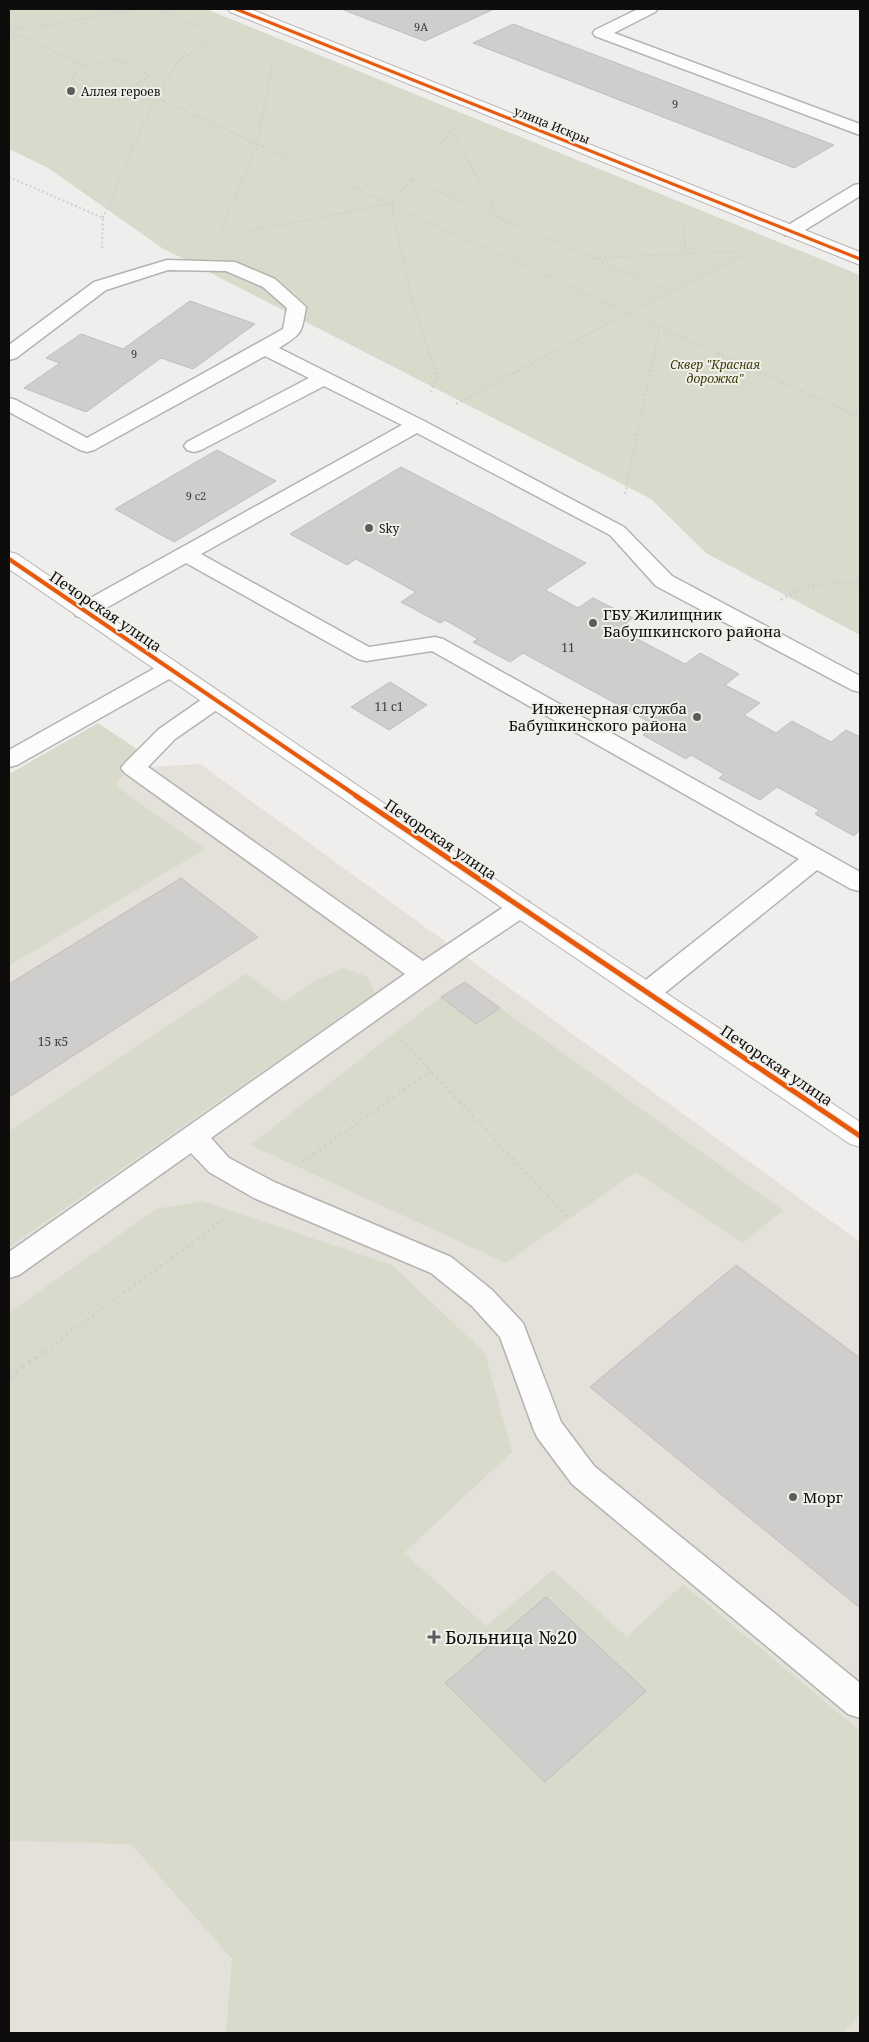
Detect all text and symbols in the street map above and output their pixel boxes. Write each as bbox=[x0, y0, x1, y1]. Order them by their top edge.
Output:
house number: 9А bbox=[414, 19, 428, 34]
place label: Аллея героев bbox=[81, 83, 161, 100]
marker: Аллея героев bbox=[65, 85, 77, 97]
house number: 9 bbox=[672, 96, 678, 111]
street label: улица Искры bbox=[512, 102, 593, 148]
house number: 9 bbox=[131, 346, 137, 361]
park label: Сквер "Красная дорожка" bbox=[670, 356, 760, 387]
house number: 9 с2 bbox=[186, 488, 206, 503]
place label: Sky bbox=[379, 520, 400, 537]
marker: Sky bbox=[363, 522, 375, 534]
street label: Печорская улица bbox=[46, 566, 166, 656]
place label: ГБУ Жилищник Бабушкинского района bbox=[603, 604, 782, 641]
marker: ГБУ Жилищник Бабушкинского района bbox=[587, 617, 599, 629]
house number: 11 bbox=[561, 639, 575, 656]
house number: 11 с1 bbox=[374, 698, 404, 715]
place label: Инженерная служба Бабушкинского района bbox=[508, 698, 687, 735]
marker: Инженерная служба Бабушкинского района bbox=[691, 711, 703, 723]
street label: Печорская улица bbox=[381, 794, 501, 884]
street label: Печорская улица bbox=[717, 1020, 837, 1110]
house number: 15 к5 bbox=[38, 1033, 68, 1050]
place label: Морг bbox=[803, 1487, 843, 1507]
marker: Морг bbox=[787, 1491, 799, 1503]
place label: Больница №20 bbox=[445, 1625, 577, 1649]
marker: Больница №20 bbox=[427, 1630, 441, 1644]

